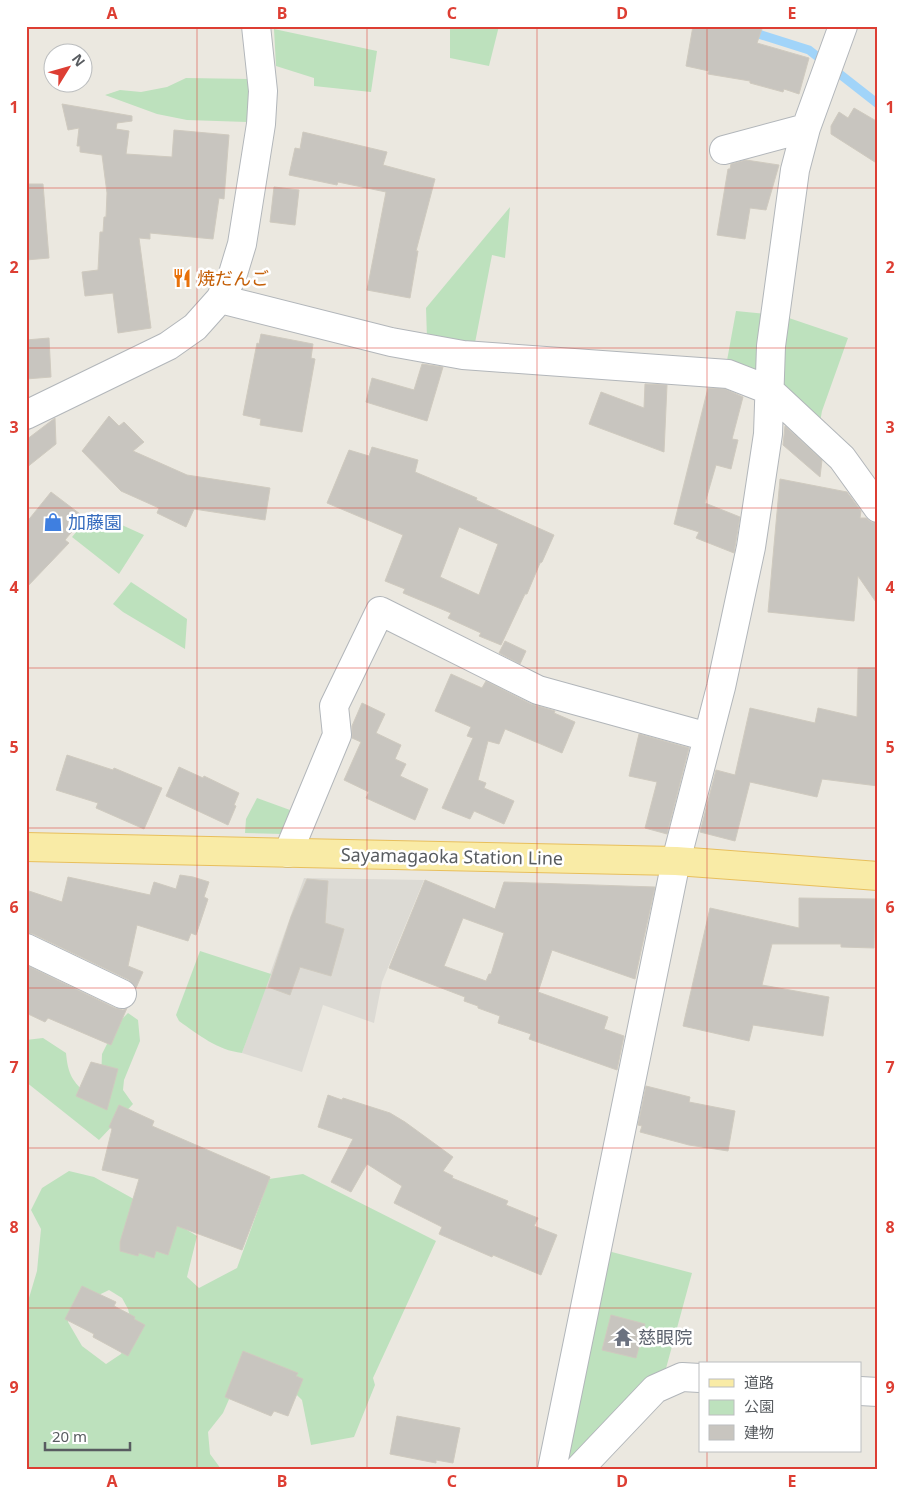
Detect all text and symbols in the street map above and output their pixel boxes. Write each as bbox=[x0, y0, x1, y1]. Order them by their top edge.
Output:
text: A bbox=[106, 2, 118, 24]
text: B bbox=[277, 2, 287, 24]
text: C bbox=[447, 2, 457, 24]
text: D bbox=[616, 2, 628, 24]
text: E bbox=[788, 2, 797, 24]
north arrow bbox=[42, 42, 92, 92]
text: N bbox=[68, 50, 90, 70]
text: 1 bbox=[9, 96, 19, 118]
text: 1 bbox=[885, 96, 895, 118]
text: 2 bbox=[9, 256, 19, 278]
text: 2 bbox=[885, 256, 895, 278]
place label: 焼だんご bbox=[197, 266, 269, 290]
restaurant icon: 焼だんご bbox=[171, 267, 193, 289]
text: 3 bbox=[9, 416, 19, 438]
text: 3 bbox=[885, 416, 895, 438]
place label: 加藤園 bbox=[68, 510, 122, 534]
shop icon: 加藤園 bbox=[42, 511, 64, 533]
text: 4 bbox=[9, 576, 19, 598]
text: 4 bbox=[885, 576, 895, 598]
text: 5 bbox=[9, 736, 19, 758]
text: 5 bbox=[885, 736, 895, 758]
street label: Sayamagaoka Station Line bbox=[341, 842, 563, 870]
text: 6 bbox=[9, 896, 19, 918]
text: 6 bbox=[885, 896, 895, 918]
text: 7 bbox=[9, 1056, 19, 1078]
text: 7 bbox=[885, 1056, 895, 1078]
text: 8 bbox=[9, 1216, 19, 1238]
text: 8 bbox=[885, 1216, 895, 1238]
place label: 慈眼院 bbox=[638, 1325, 692, 1349]
temple icon: 慈眼院 bbox=[612, 1326, 634, 1348]
legend bbox=[699, 1362, 862, 1452]
text: 道路 bbox=[744, 1372, 774, 1392]
text: 9 bbox=[9, 1376, 19, 1398]
text: 9 bbox=[885, 1376, 895, 1398]
text: 公園 bbox=[744, 1396, 774, 1416]
scale bar bbox=[45, 1420, 130, 1452]
text: 建物 bbox=[744, 1422, 774, 1442]
text: 20 m bbox=[52, 1426, 87, 1446]
text: A bbox=[106, 1470, 118, 1492]
text: B bbox=[277, 1470, 287, 1492]
text: C bbox=[447, 1470, 457, 1492]
text: D bbox=[616, 1470, 628, 1492]
text: E bbox=[788, 1470, 797, 1492]

